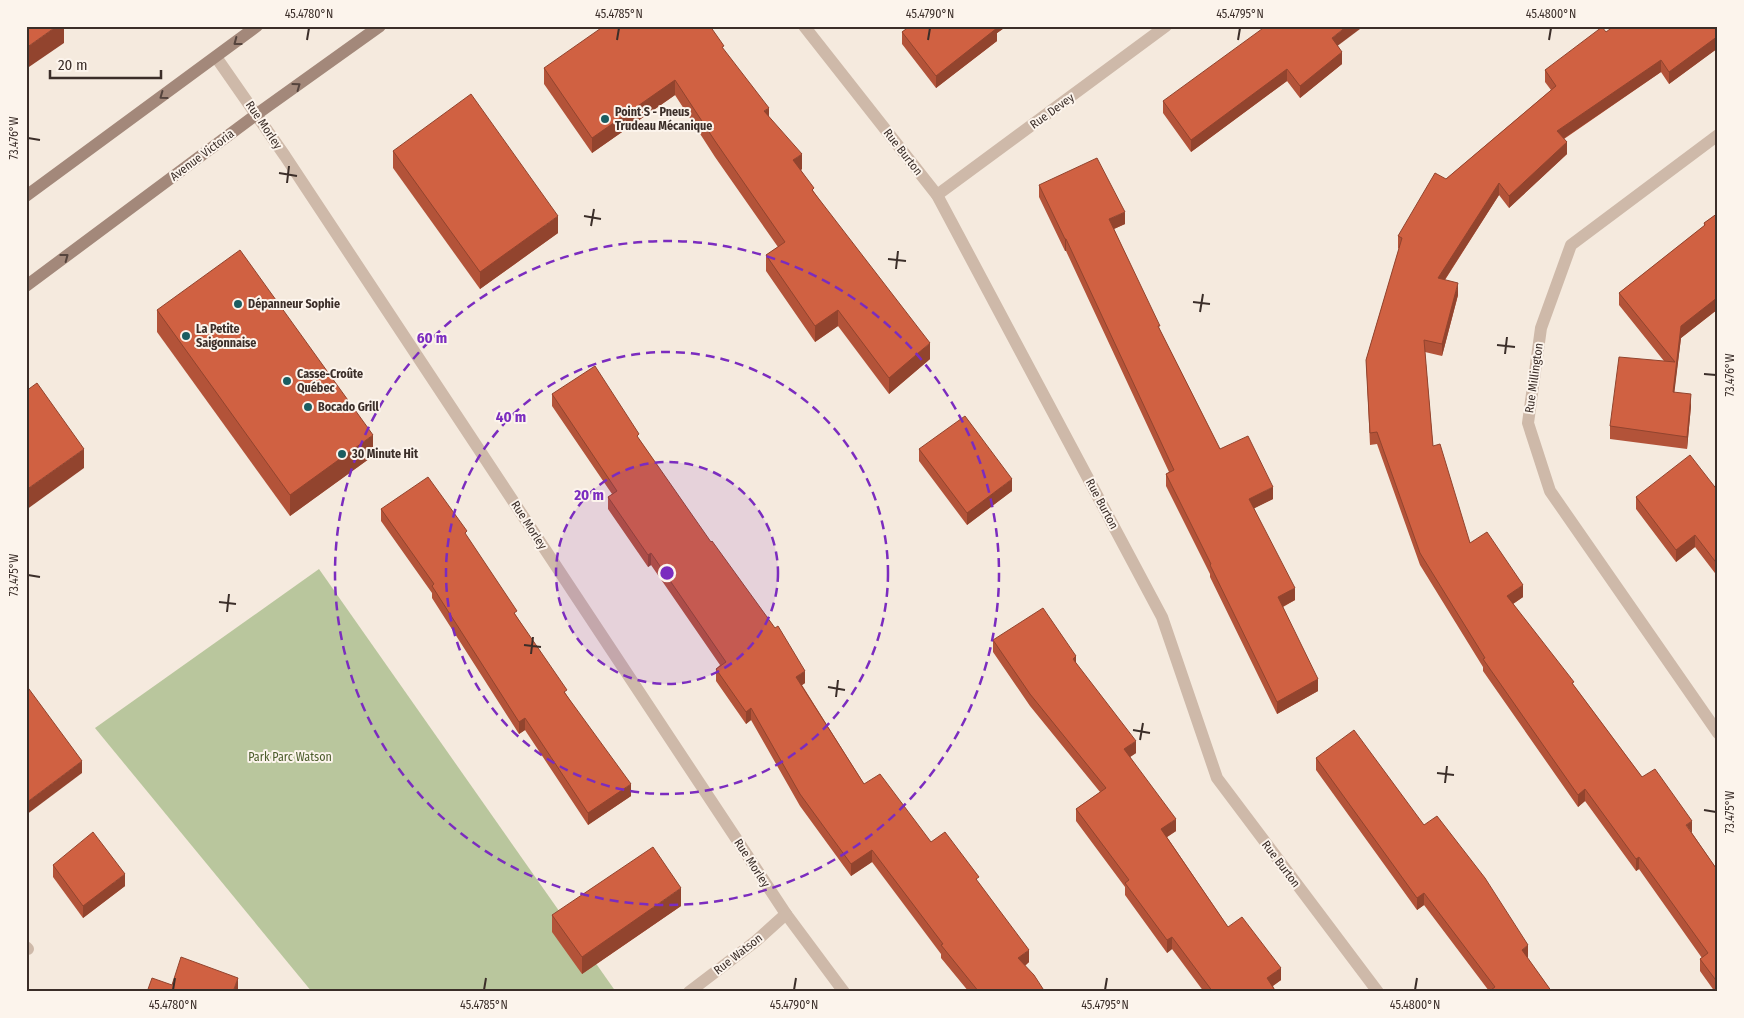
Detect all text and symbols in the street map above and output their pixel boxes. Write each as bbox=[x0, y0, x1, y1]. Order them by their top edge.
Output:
text: 45.4780°N bbox=[285, 7, 333, 21]
text: 45.4785°N bbox=[595, 7, 643, 21]
text: 45.4790°N bbox=[906, 7, 954, 21]
text: 45.4795°N bbox=[1216, 7, 1264, 21]
text: 45.4800°N bbox=[1526, 7, 1576, 21]
one-way arrow bbox=[234, 36, 243, 44]
scale bar bbox=[50, 48, 161, 80]
text: 20 m bbox=[58, 56, 88, 74]
one-way arrow bbox=[291, 83, 301, 92]
one-way arrow bbox=[159, 90, 169, 99]
street label: Rue Devey bbox=[1027, 90, 1077, 132]
street label: Rue Morley bbox=[243, 98, 286, 152]
place label: Point S - Pneus Trudeau Mécanique bbox=[615, 105, 712, 133]
marker: Point S - Pneus Trudeau Mécanique bbox=[599, 113, 611, 125]
text: 73.476°W bbox=[7, 117, 21, 159]
street label: Avenue Victoria bbox=[167, 126, 237, 184]
street label: Rue Burton bbox=[881, 126, 925, 178]
one-way arrow bbox=[59, 254, 69, 263]
place label: Dépanneur Sophie bbox=[248, 297, 340, 311]
marker: Dépanneur Sophie bbox=[232, 298, 244, 310]
place label: La Petite Saigonnaise bbox=[196, 322, 256, 350]
text: 60 m bbox=[417, 329, 447, 347]
marker: La Petite Saigonnaise bbox=[180, 330, 192, 342]
street label: Rue Millington bbox=[1522, 342, 1546, 414]
text: 73.476°W bbox=[1723, 354, 1737, 396]
place label: Casse-Croûte Québec bbox=[297, 367, 363, 395]
marker: Casse-Croûte Québec bbox=[281, 375, 293, 387]
place label: Bocado Grill bbox=[318, 400, 379, 414]
marker: Bocado Grill bbox=[302, 401, 314, 413]
text: 40 m bbox=[496, 408, 526, 426]
place label: 30 Minute Hit bbox=[351, 447, 419, 461]
marker: 30 Minute Hit bbox=[336, 448, 348, 460]
street label: Rue Burton bbox=[1083, 476, 1121, 532]
text: 20 m bbox=[573, 486, 604, 504]
street label: Rue Morley bbox=[508, 498, 550, 552]
text: 73.475°W bbox=[7, 554, 21, 596]
centre of rings bbox=[658, 564, 676, 582]
park label: Park Parc Watson bbox=[248, 750, 332, 764]
text: 73.475°W bbox=[1723, 791, 1737, 833]
street label: Rue Morley bbox=[731, 836, 773, 890]
street label: Rue Burton bbox=[1259, 838, 1303, 890]
street label: Rue Watson bbox=[711, 931, 765, 977]
text: 45.4780°N bbox=[149, 998, 197, 1012]
text: 45.4785°N bbox=[460, 998, 508, 1012]
text: 45.4790°N bbox=[770, 998, 818, 1012]
text: 45.4795°N bbox=[1081, 998, 1129, 1012]
text: 45.4800°N bbox=[1390, 998, 1440, 1012]

